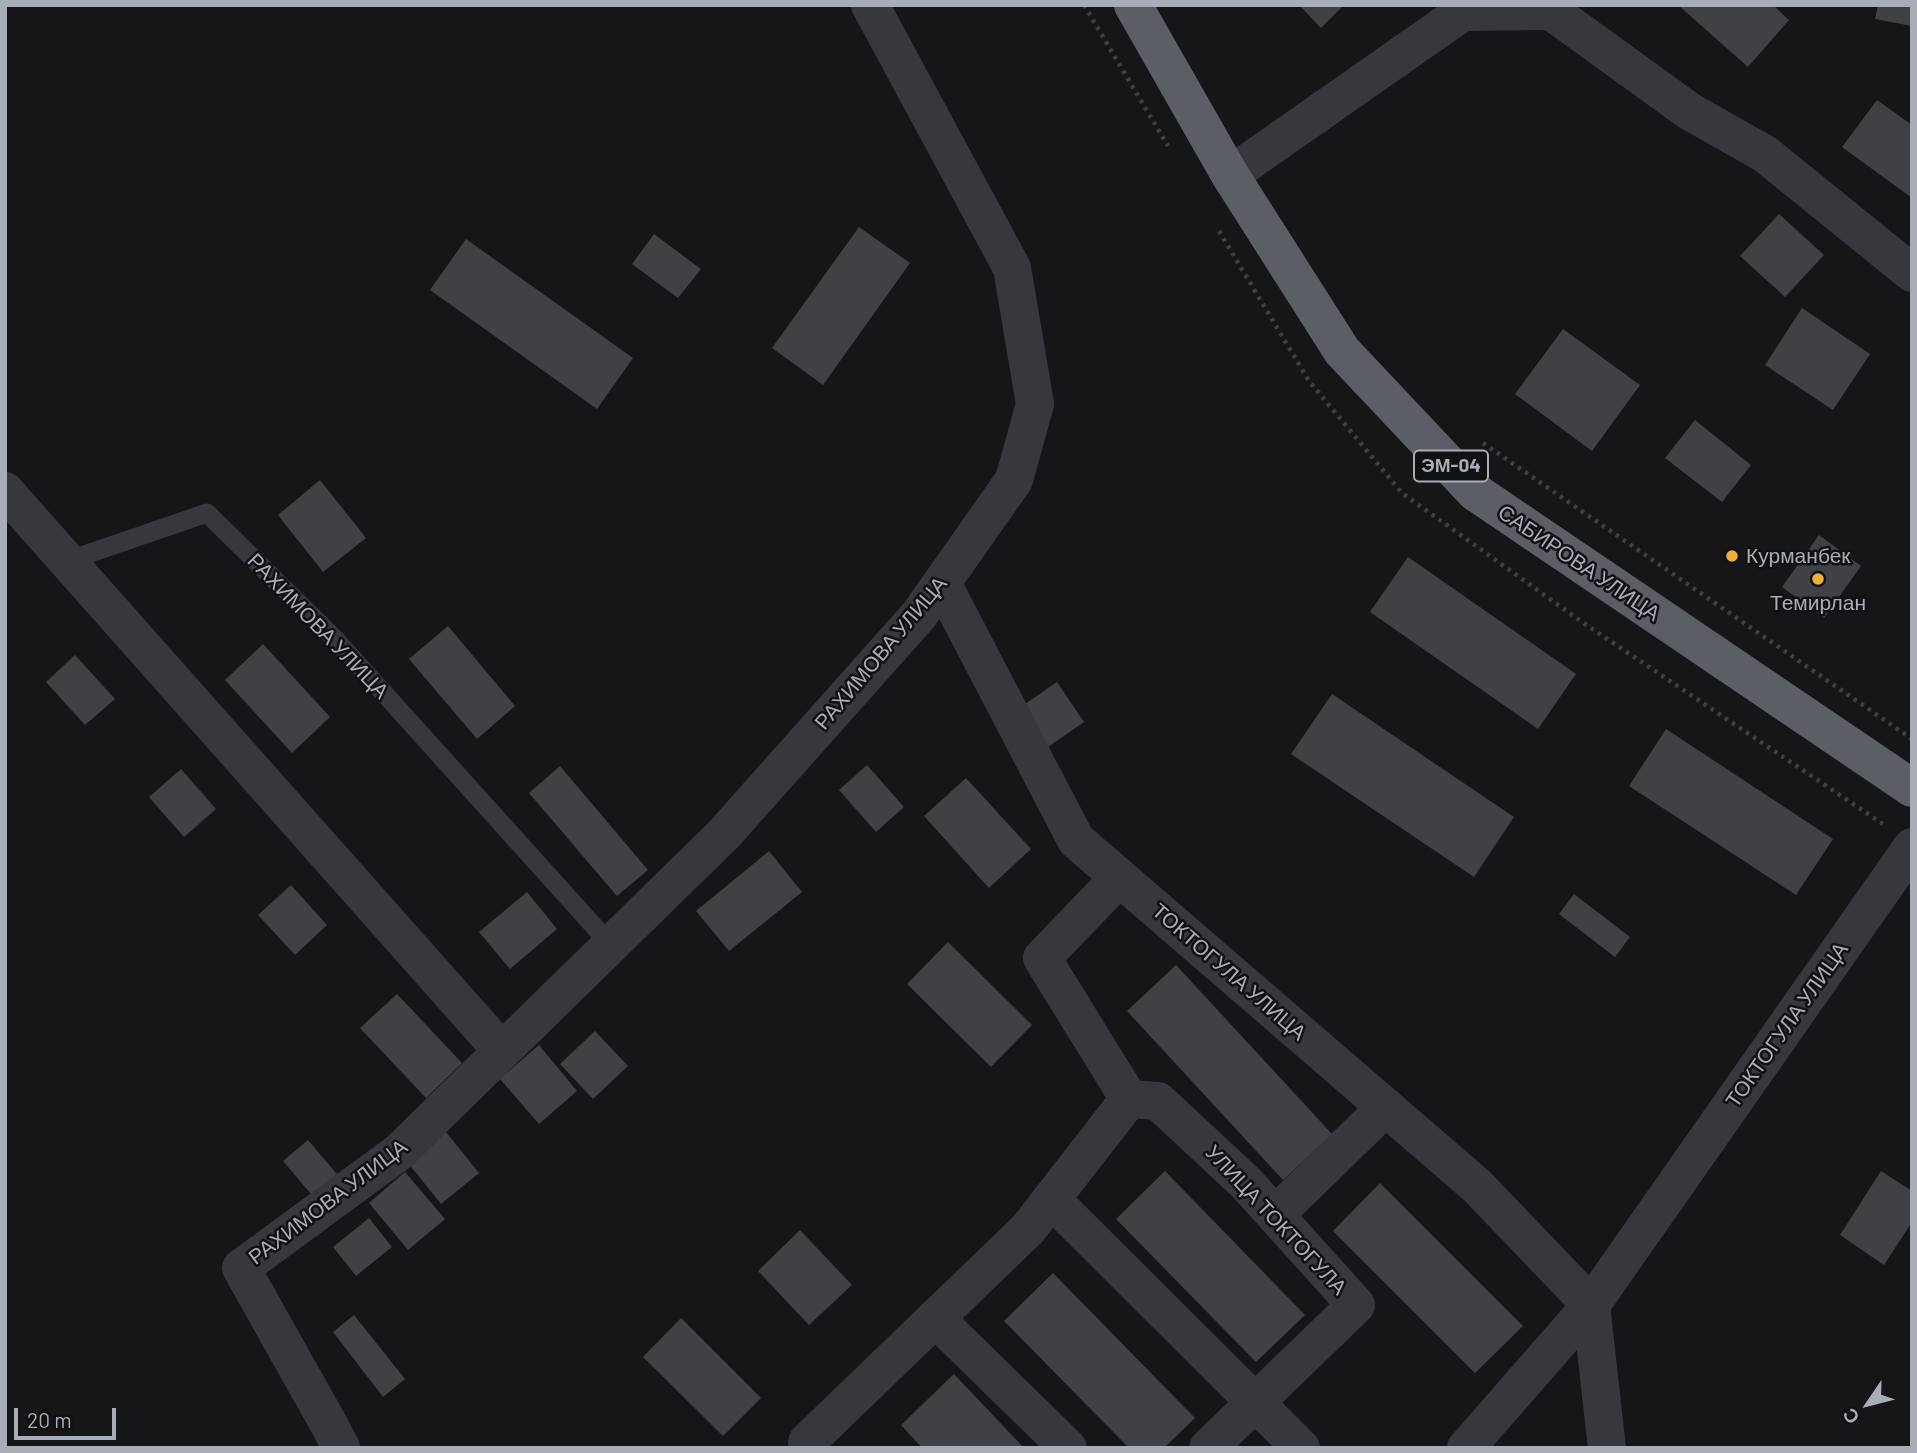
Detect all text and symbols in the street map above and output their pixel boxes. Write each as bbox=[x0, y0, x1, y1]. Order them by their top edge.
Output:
road number: ЭМ-04 bbox=[1414, 450, 1488, 481]
street label: САБИРОВА УЛИЦА bbox=[1493, 499, 1665, 627]
place label: Курманбек bbox=[1746, 543, 1851, 569]
street label: РАХИМОВА УЛИЦА bbox=[242, 548, 394, 704]
marker: Курманбек bbox=[1724, 548, 1740, 564]
street label: РАХИМОВА УЛИЦА bbox=[810, 571, 952, 735]
marker: Темирлан bbox=[1810, 571, 1826, 587]
place label: Темирлан bbox=[1770, 590, 1866, 616]
street label: ТОКТОГУЛА УЛИЦА bbox=[1147, 898, 1311, 1046]
street label: ТОКТОГУЛА УЛИЦА bbox=[1721, 938, 1853, 1112]
street label: РАХИМОВА УЛИЦА bbox=[244, 1134, 412, 1270]
street label: УЛИЦА ТОКТОГУЛА bbox=[1200, 1140, 1352, 1300]
north arrow bbox=[1833, 1369, 1903, 1439]
scale bar bbox=[18, 1394, 119, 1438]
text: С bbox=[1837, 1404, 1864, 1429]
text: 20 m bbox=[27, 1407, 72, 1432]

